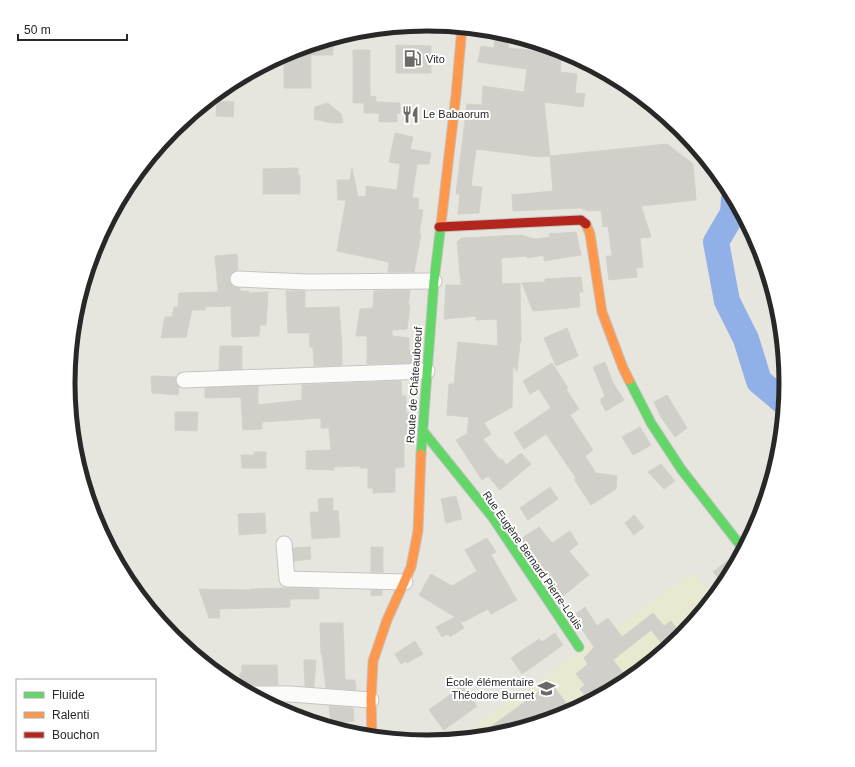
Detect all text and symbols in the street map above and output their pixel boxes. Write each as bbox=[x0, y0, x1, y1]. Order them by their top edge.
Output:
scale bar bbox=[18, 16, 127, 42]
text: 50 m bbox=[24, 23, 51, 37]
fuel station icon: Vito bbox=[403, 49, 423, 69]
place label: Vito bbox=[426, 53, 445, 65]
restaurant icon: Le Babaorum bbox=[400, 104, 420, 124]
place label: Le Babaorum bbox=[423, 108, 489, 120]
street label: Route de Châteauboeuf bbox=[404, 325, 424, 444]
street label: Rue Eugène Bernard Pierre-Louis bbox=[481, 489, 586, 632]
place label: École élémentaire Théodore Burnet bbox=[446, 676, 534, 701]
school or university icon: École élémentaire Théodore Burnet bbox=[537, 678, 557, 698]
legend bbox=[16, 679, 156, 751]
text: Fluide bbox=[52, 688, 85, 702]
text: Ralenti bbox=[52, 708, 89, 722]
text: Bouchon bbox=[52, 728, 99, 742]

